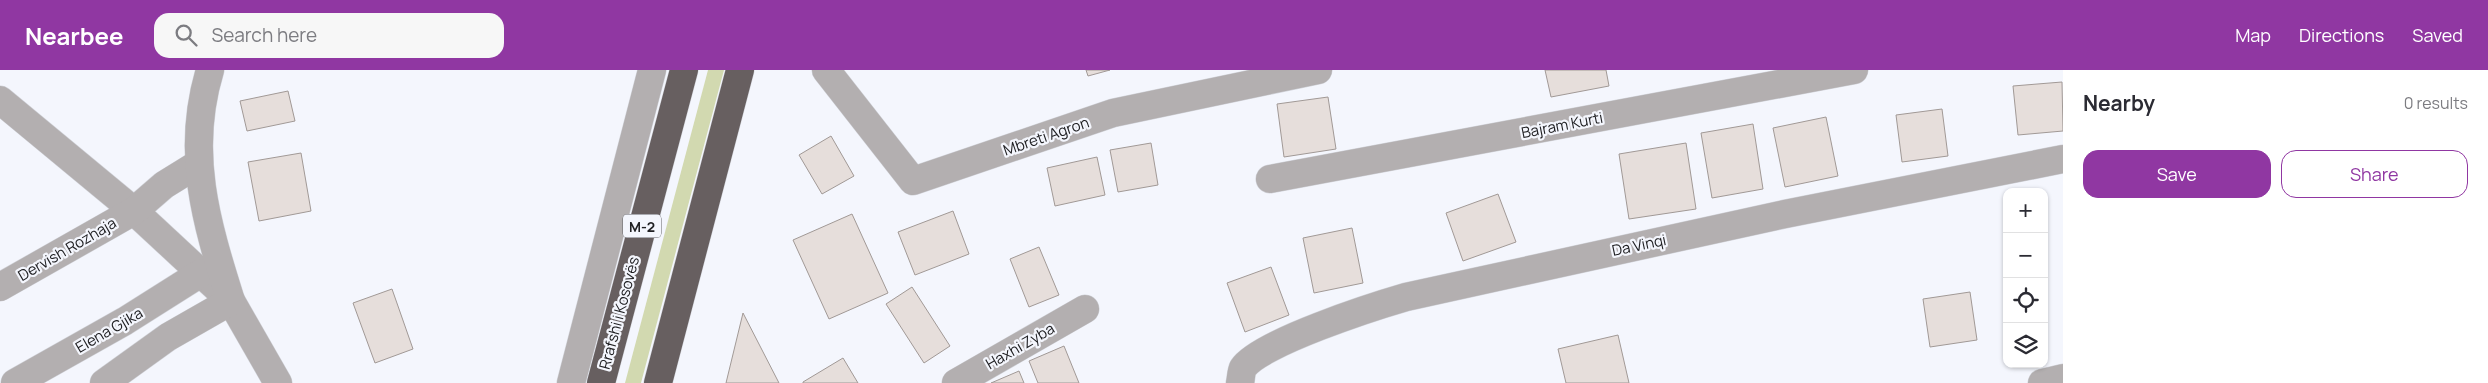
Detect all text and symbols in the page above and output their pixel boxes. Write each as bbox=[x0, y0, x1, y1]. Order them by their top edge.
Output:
search box bbox=[154, 13, 504, 58]
text: Nearbee bbox=[25, 19, 124, 52]
icon: search bbox=[172, 21, 200, 49]
text: Search here bbox=[212, 22, 317, 48]
text: Map bbox=[2235, 23, 2271, 47]
text: Directions bbox=[2299, 23, 2384, 47]
text: Saved bbox=[2412, 23, 2463, 47]
text: Nearby bbox=[2083, 89, 2155, 117]
text: 0 results bbox=[2404, 92, 2468, 114]
street label: Bajram Kurti bbox=[1519, 107, 1605, 143]
street label: Mbreti Agron bbox=[1000, 111, 1092, 160]
button: Save bbox=[2083, 150, 2271, 198]
button: Share bbox=[2281, 150, 2468, 198]
map controls bbox=[2003, 188, 2048, 368]
button: + bbox=[2003, 188, 2048, 233]
street label: Dervish Rozhaja bbox=[14, 212, 120, 286]
road number: M-2 bbox=[623, 214, 661, 238]
street label: Da Vinqi bbox=[1610, 229, 1668, 261]
button: − bbox=[2003, 233, 2048, 278]
street label: Rrafshi i Kosovës bbox=[594, 254, 644, 372]
button: locate bbox=[2003, 278, 2048, 323]
street label: Elena Gjika bbox=[72, 302, 146, 358]
street label: Haxhi Zyba bbox=[982, 318, 1058, 374]
button: layers bbox=[2003, 323, 2048, 368]

